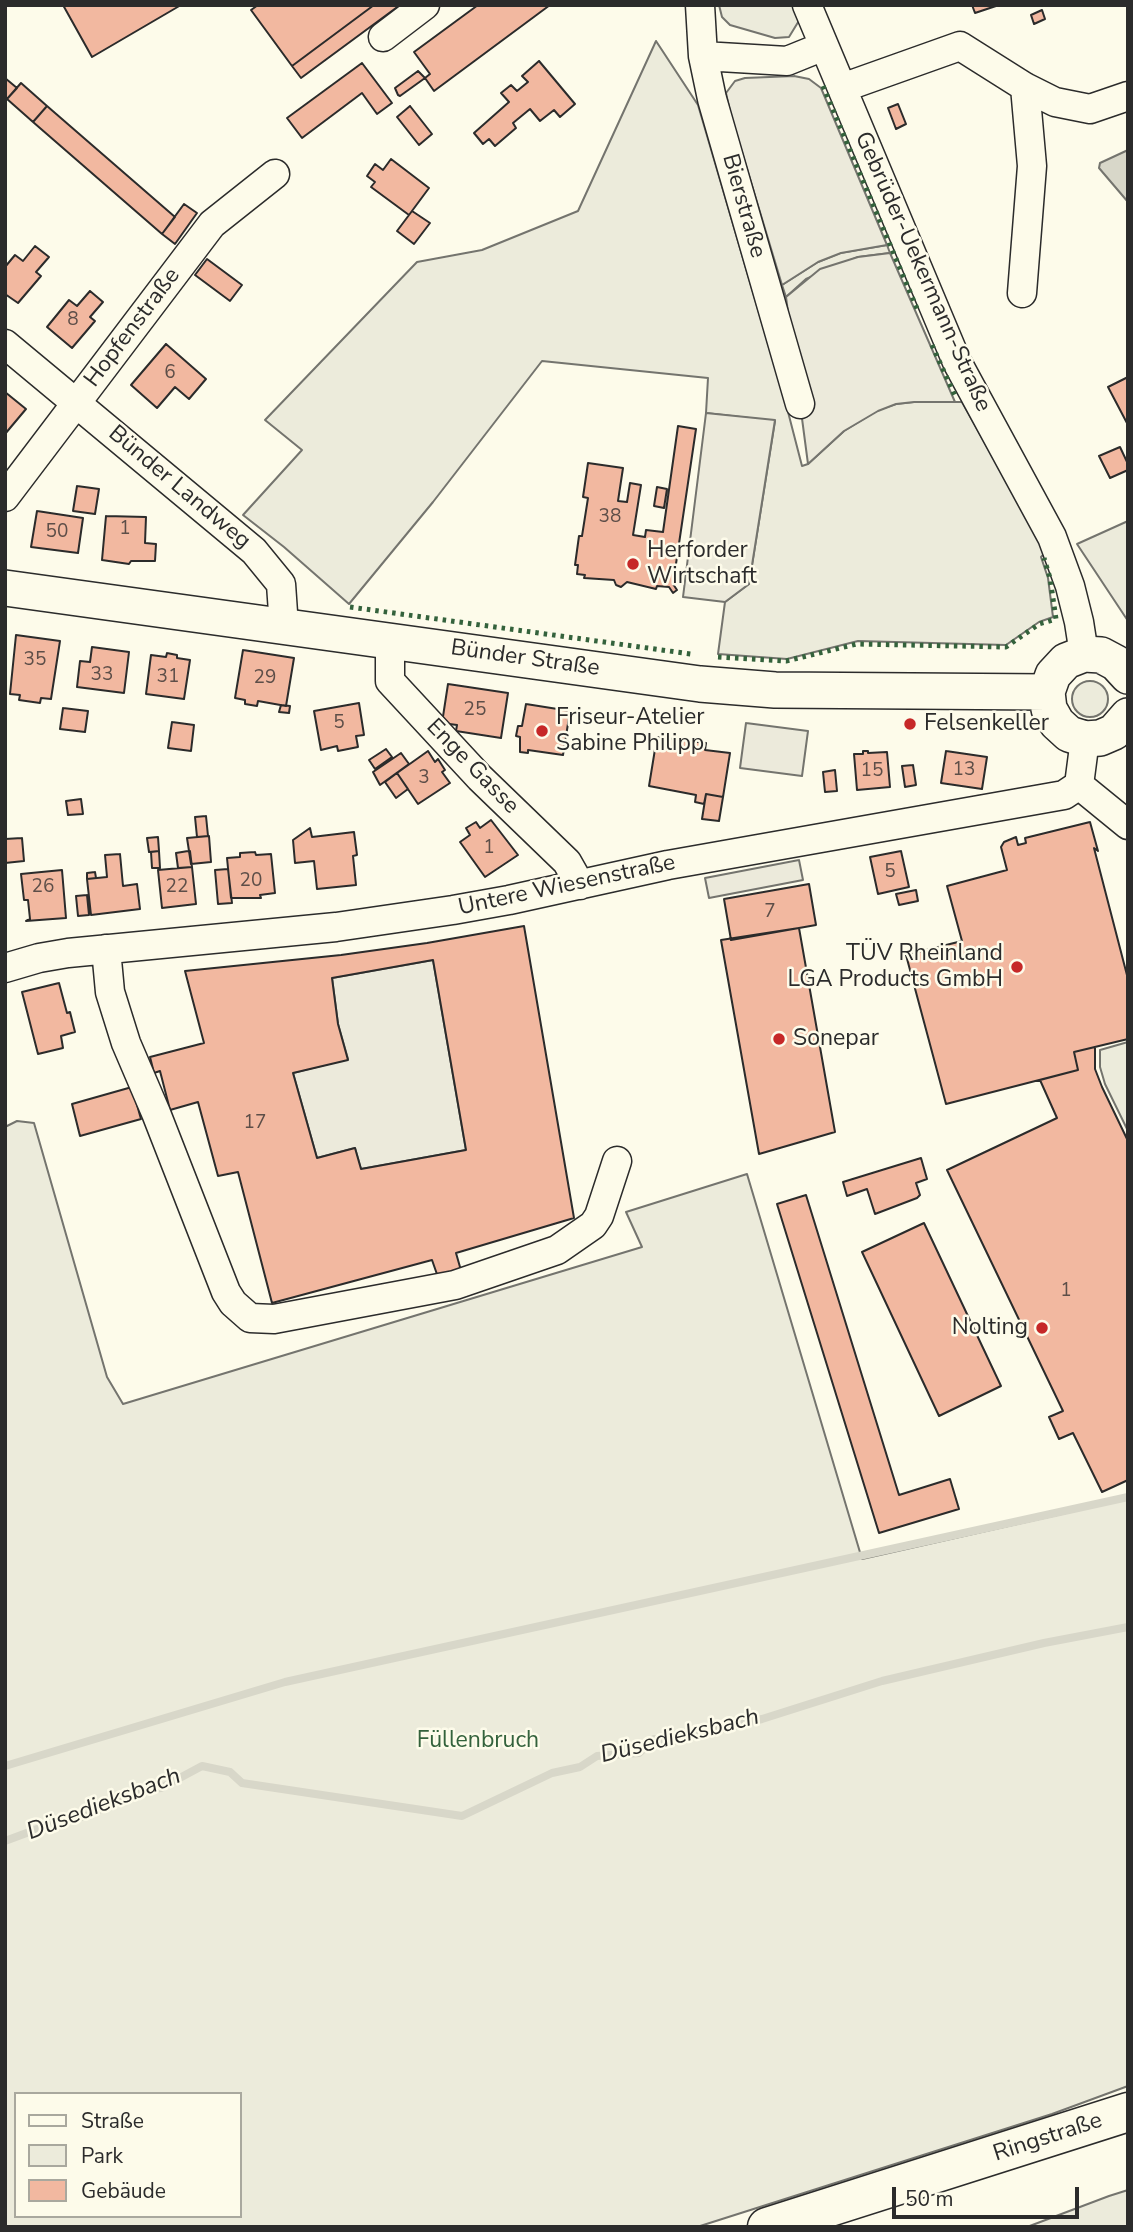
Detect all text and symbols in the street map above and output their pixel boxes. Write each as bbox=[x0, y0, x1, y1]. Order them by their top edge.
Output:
street label: Gebrüder-Uekermann-Straße bbox=[848, 128, 996, 416]
street label: Bierstraße bbox=[715, 151, 771, 261]
street label: Hopfenstraße bbox=[79, 263, 187, 393]
house number: 8 bbox=[67, 309, 79, 331]
house number: 6 bbox=[164, 362, 176, 384]
street label: Bünder Landweg bbox=[102, 420, 256, 556]
house number: 38 bbox=[599, 506, 621, 528]
house number: 1 bbox=[119, 518, 131, 540]
house number: 50 bbox=[46, 521, 68, 543]
place label: Herforder Wirtschaft bbox=[647, 537, 757, 591]
marker: Herforder Wirtschaft bbox=[625, 556, 641, 572]
street label: Bünder Straße bbox=[449, 635, 601, 683]
house number: 35 bbox=[24, 649, 46, 671]
house number: 33 bbox=[91, 664, 113, 686]
house number: 31 bbox=[157, 666, 179, 688]
house number: 29 bbox=[254, 667, 276, 689]
house number: 25 bbox=[464, 699, 486, 721]
place label: Friseur-Atelier Sabine Philipp bbox=[556, 704, 704, 758]
place label: Felsenkeller bbox=[924, 710, 1049, 738]
house number: 5 bbox=[333, 712, 345, 734]
street label: Enge Gasse bbox=[420, 714, 524, 820]
marker: Felsenkeller bbox=[902, 716, 918, 732]
marker: Friseur-Atelier Sabine Philipp bbox=[534, 723, 550, 739]
house number: 13 bbox=[953, 759, 975, 781]
house number: 15 bbox=[861, 760, 883, 782]
house number: 3 bbox=[418, 767, 430, 789]
house number: 1 bbox=[483, 837, 495, 859]
street label: Untere Wiesenstraße bbox=[456, 850, 678, 922]
house number: 5 bbox=[884, 861, 896, 883]
house number: 20 bbox=[240, 870, 262, 892]
house number: 26 bbox=[32, 876, 54, 898]
house number: 22 bbox=[166, 876, 188, 898]
house number: 7 bbox=[764, 901, 776, 923]
place label: TÜV Rheinland LGA Products GmbH bbox=[787, 940, 1003, 994]
marker: TÜV Rheinland LGA Products GmbH bbox=[1009, 959, 1025, 975]
place label: Sonepar bbox=[793, 1025, 879, 1053]
marker: Sonepar bbox=[771, 1031, 787, 1047]
house number: 17 bbox=[244, 1112, 266, 1134]
house number: 1 bbox=[1060, 1280, 1072, 1302]
place label: Nolting bbox=[952, 1314, 1028, 1342]
marker: Nolting bbox=[1034, 1320, 1050, 1336]
water label: Düsedieksbach bbox=[598, 1703, 762, 1771]
park label: Füllenbruch bbox=[417, 1727, 539, 1755]
water label: Düsedieksbach bbox=[23, 1762, 185, 1848]
legend bbox=[14, 2092, 242, 2218]
text: Straße bbox=[81, 2107, 144, 2135]
street label: Ringstraße bbox=[990, 2107, 1106, 2169]
text: Park bbox=[81, 2142, 123, 2170]
scale bar bbox=[895, 2172, 1082, 2216]
text: Gebäude bbox=[81, 2177, 166, 2205]
text: 50 m bbox=[905, 2185, 954, 2213]

